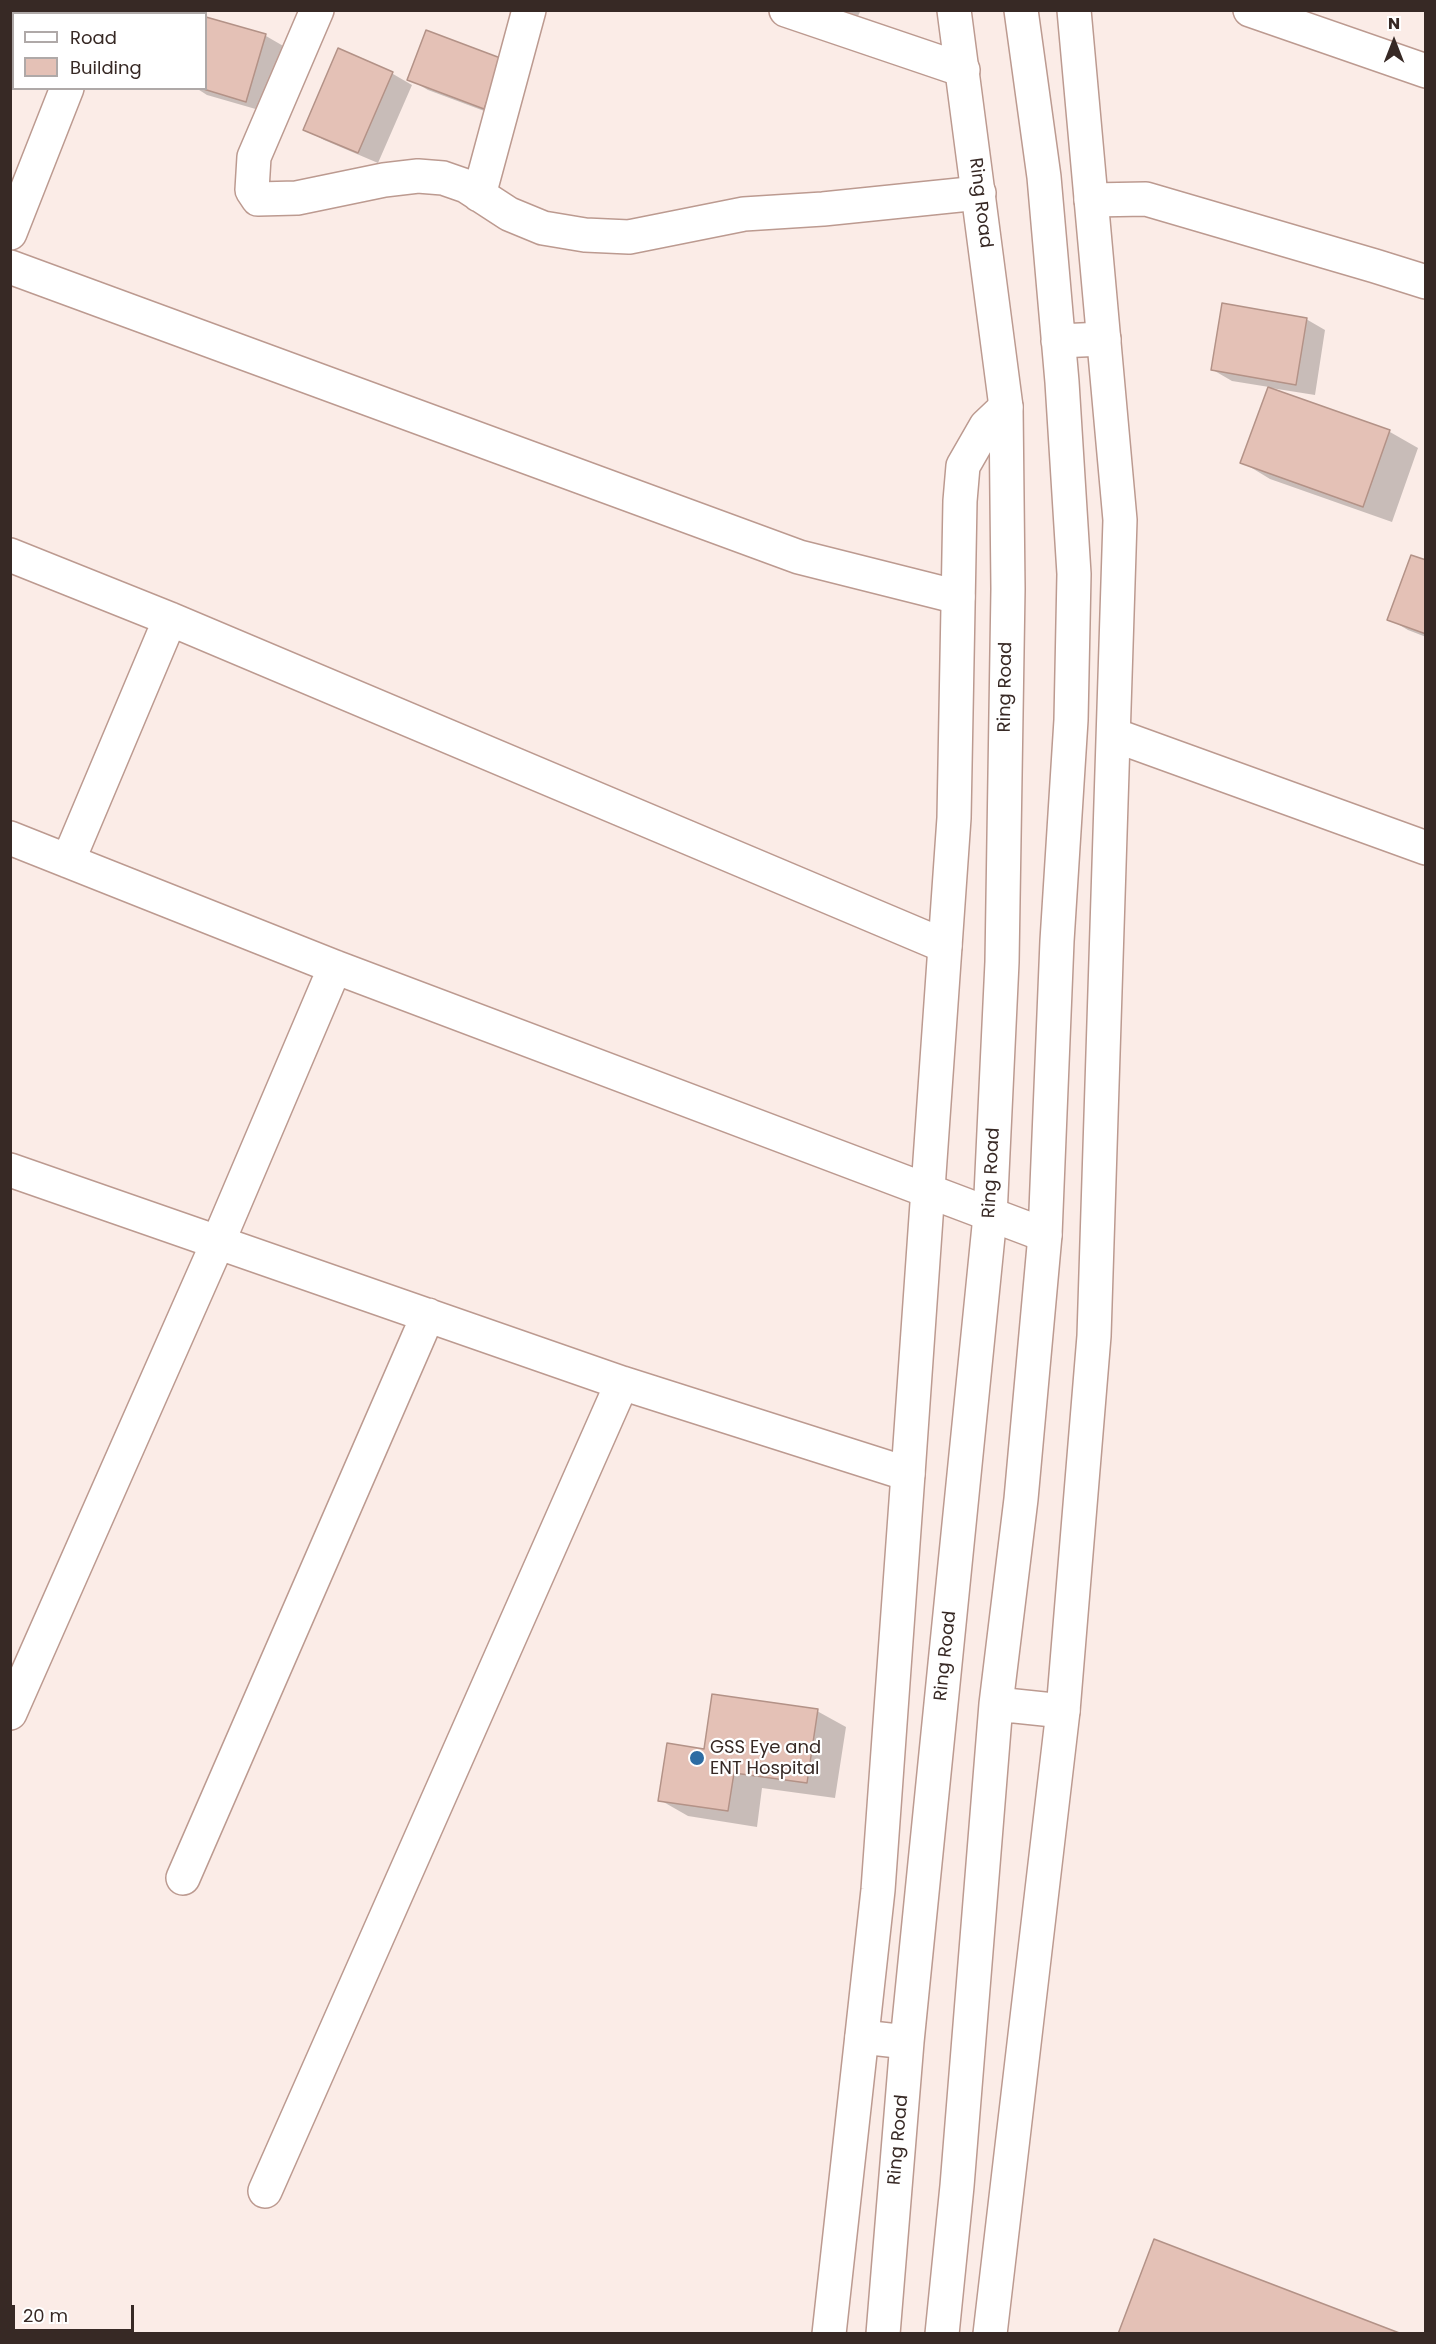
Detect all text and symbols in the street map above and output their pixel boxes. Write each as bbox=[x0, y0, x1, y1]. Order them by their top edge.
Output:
legend bbox=[12, 12, 207, 90]
north arrow bbox=[1364, 12, 1424, 72]
text: N bbox=[1388, 12, 1400, 35]
text: Road bbox=[70, 25, 117, 50]
text: Building bbox=[70, 55, 142, 80]
street label: Ring Road bbox=[964, 157, 996, 249]
street label: Ring Road bbox=[994, 641, 1018, 733]
street label: Ring Road bbox=[979, 1127, 1005, 1219]
street label: Ring Road bbox=[931, 1610, 961, 1702]
place label: GSS Eye and ENT Hospital bbox=[710, 1737, 821, 1780]
marker: GSS Eye and ENT Hospital bbox=[688, 1749, 706, 1767]
street label: Ring Road bbox=[884, 2094, 914, 2186]
scale bar bbox=[15, 2293, 136, 2331]
text: 20 m bbox=[23, 2303, 68, 2328]

